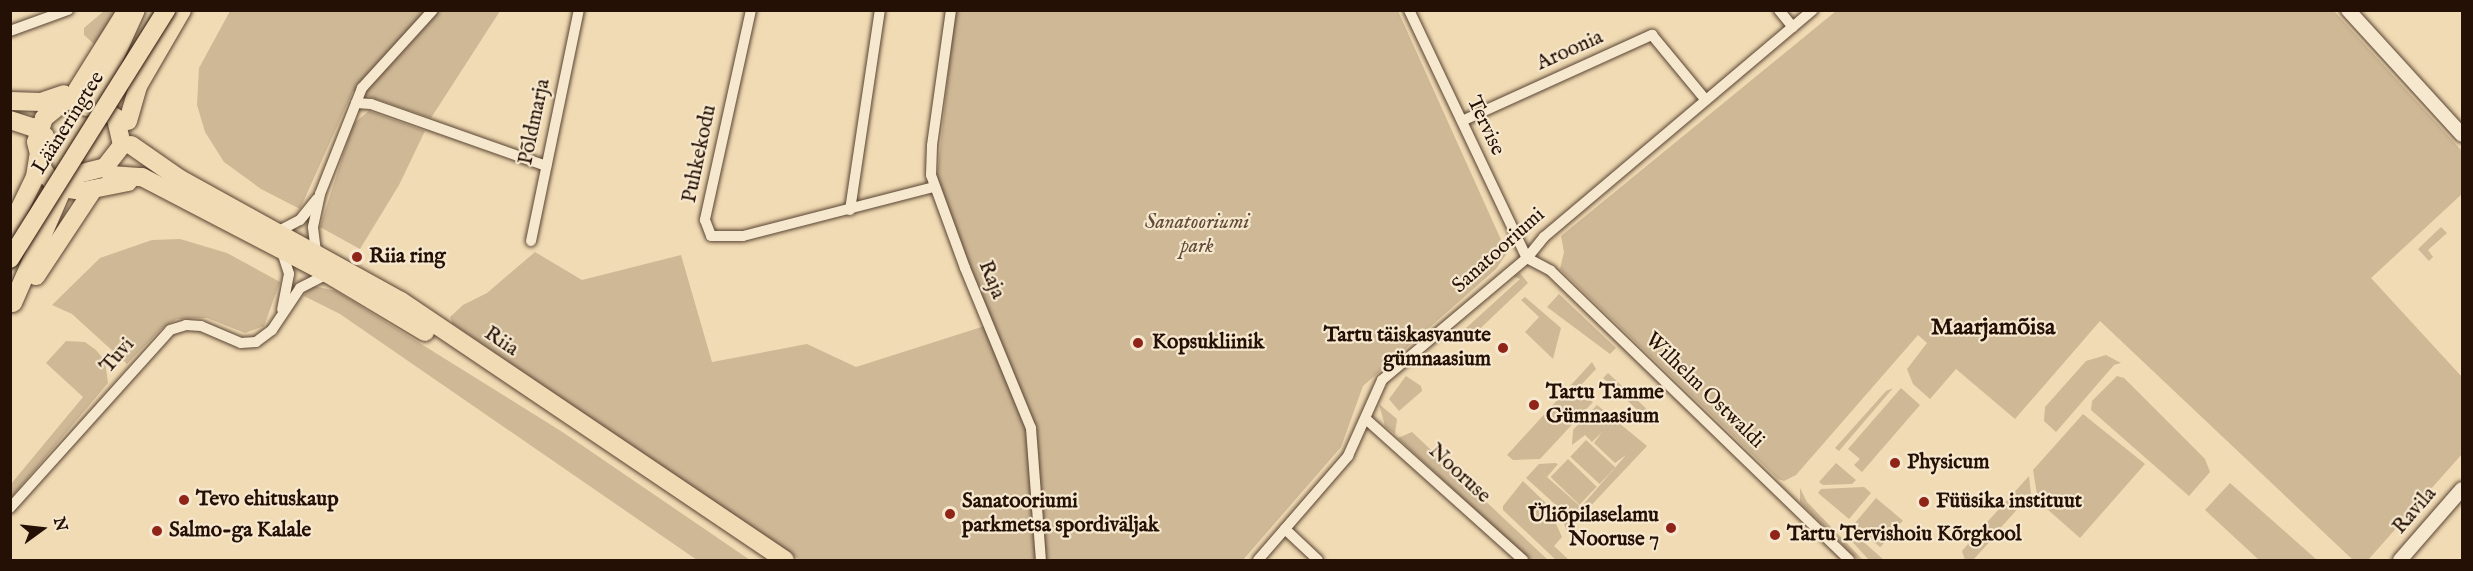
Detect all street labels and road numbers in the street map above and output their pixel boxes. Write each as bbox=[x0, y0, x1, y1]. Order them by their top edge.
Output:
street label: Aroonia bbox=[1533, 25, 1607, 77]
street label: Lääneringtee bbox=[27, 67, 111, 179]
street label: Põldmarja bbox=[514, 77, 556, 167]
street label: Tervise bbox=[1460, 92, 1510, 160]
street label: Puhkekodu bbox=[677, 103, 723, 205]
street label: Sanatooriumi bbox=[1448, 203, 1550, 299]
street label: Raja bbox=[972, 257, 1010, 303]
street label: Riia bbox=[479, 321, 523, 363]
street label: Wilhelm Ostwaldi bbox=[1639, 328, 1769, 454]
street label: Tuvi bbox=[96, 333, 140, 379]
street label: Nooruse bbox=[1423, 439, 1495, 509]
street label: Ravila bbox=[2388, 482, 2442, 540]

